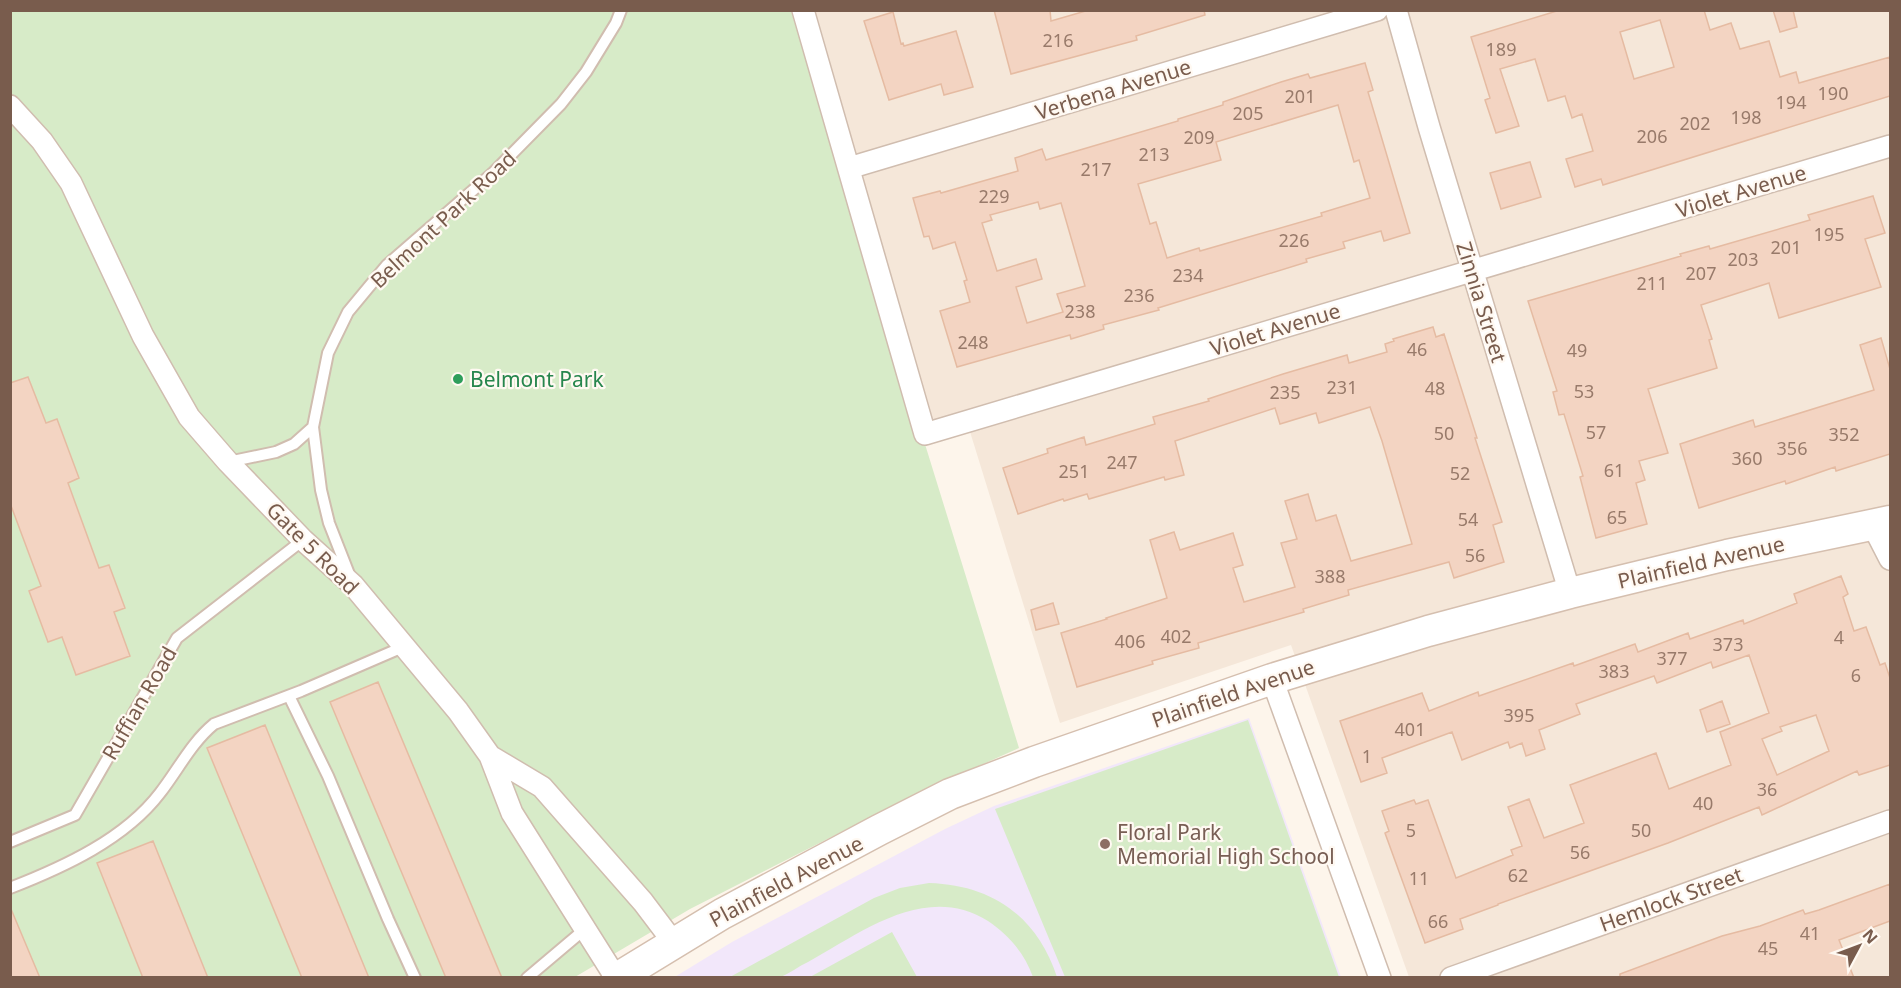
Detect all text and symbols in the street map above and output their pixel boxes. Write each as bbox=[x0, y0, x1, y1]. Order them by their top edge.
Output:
house number: 216 bbox=[1043, 28, 1073, 52]
house number: 189 bbox=[1486, 37, 1516, 61]
street label: Verbena Avenue bbox=[1032, 52, 1194, 126]
house number: 190 bbox=[1818, 81, 1848, 105]
house number: 201 bbox=[1285, 84, 1315, 108]
house number: 194 bbox=[1776, 90, 1806, 114]
house number: 205 bbox=[1233, 101, 1263, 125]
house number: 198 bbox=[1731, 105, 1761, 129]
house number: 202 bbox=[1680, 111, 1710, 135]
house number: 206 bbox=[1637, 124, 1667, 148]
house number: 209 bbox=[1184, 125, 1214, 149]
house number: 213 bbox=[1139, 142, 1169, 166]
street label: Belmont Park Road bbox=[364, 144, 522, 294]
house number: 217 bbox=[1081, 157, 1111, 181]
street label: Violet Avenue bbox=[1672, 158, 1810, 224]
house number: 229 bbox=[979, 184, 1009, 208]
house number: 195 bbox=[1814, 222, 1844, 246]
house number: 226 bbox=[1279, 228, 1309, 252]
house number: 201 bbox=[1771, 235, 1801, 259]
street label: Zinnia Street bbox=[1450, 238, 1514, 366]
house number: 203 bbox=[1728, 247, 1758, 271]
house number: 207 bbox=[1686, 261, 1716, 285]
house number: 234 bbox=[1173, 263, 1203, 287]
house number: 211 bbox=[1637, 271, 1667, 295]
house number: 236 bbox=[1124, 283, 1154, 307]
street label: Violet Avenue bbox=[1206, 296, 1344, 362]
house number: 238 bbox=[1065, 299, 1095, 323]
house number: 248 bbox=[958, 330, 988, 354]
house number: 46 bbox=[1407, 337, 1427, 361]
house number: 49 bbox=[1567, 338, 1587, 362]
place label: Belmont Park bbox=[470, 365, 604, 393]
marker: Belmont Park bbox=[451, 372, 465, 386]
house number: 231 bbox=[1327, 375, 1357, 399]
house number: 48 bbox=[1425, 376, 1445, 400]
house number: 53 bbox=[1574, 379, 1594, 403]
house number: 235 bbox=[1270, 380, 1300, 404]
house number: 57 bbox=[1586, 420, 1606, 444]
house number: 50 bbox=[1434, 421, 1454, 445]
house number: 352 bbox=[1829, 422, 1859, 446]
house number: 356 bbox=[1777, 436, 1807, 460]
house number: 360 bbox=[1732, 446, 1762, 470]
house number: 247 bbox=[1107, 450, 1137, 474]
house number: 61 bbox=[1604, 458, 1624, 482]
house number: 251 bbox=[1059, 459, 1089, 483]
house number: 52 bbox=[1450, 461, 1470, 485]
street label: Gate 5 Road bbox=[261, 496, 365, 600]
house number: 65 bbox=[1607, 505, 1627, 529]
house number: 54 bbox=[1458, 507, 1478, 531]
street label: Plainfield Avenue bbox=[1615, 529, 1787, 595]
house number: 56 bbox=[1465, 543, 1485, 567]
house number: 388 bbox=[1315, 564, 1345, 588]
house number: 402 bbox=[1161, 624, 1191, 648]
house number: 4 bbox=[1834, 625, 1844, 649]
house number: 406 bbox=[1115, 629, 1145, 653]
house number: 373 bbox=[1713, 632, 1743, 656]
street label: Ruffian Road bbox=[95, 641, 183, 765]
house number: 377 bbox=[1657, 646, 1687, 670]
street label: Plainfield Avenue bbox=[1148, 652, 1318, 734]
house number: 383 bbox=[1599, 659, 1629, 683]
house number: 6 bbox=[1851, 663, 1861, 687]
house number: 395 bbox=[1504, 703, 1534, 727]
house number: 401 bbox=[1395, 717, 1425, 741]
house number: 1 bbox=[1362, 744, 1372, 768]
house number: 36 bbox=[1757, 777, 1777, 801]
house number: 40 bbox=[1693, 791, 1713, 815]
place label: Floral Park Memorial High School bbox=[1117, 818, 1335, 870]
house number: 5 bbox=[1406, 818, 1416, 842]
house number: 50 bbox=[1631, 818, 1651, 842]
street label: Plainfield Avenue bbox=[704, 829, 868, 933]
marker: Floral Park Memorial High School bbox=[1098, 837, 1112, 851]
house number: 56 bbox=[1570, 840, 1590, 864]
street label: Hemlock Street bbox=[1595, 860, 1747, 938]
house number: 62 bbox=[1508, 863, 1528, 887]
house number: 11 bbox=[1409, 866, 1429, 890]
house number: 66 bbox=[1428, 909, 1448, 933]
north arrow bbox=[1829, 916, 1889, 976]
house number: 41 bbox=[1800, 921, 1820, 945]
text: N bbox=[1858, 924, 1883, 948]
house number: 45 bbox=[1758, 936, 1778, 960]

